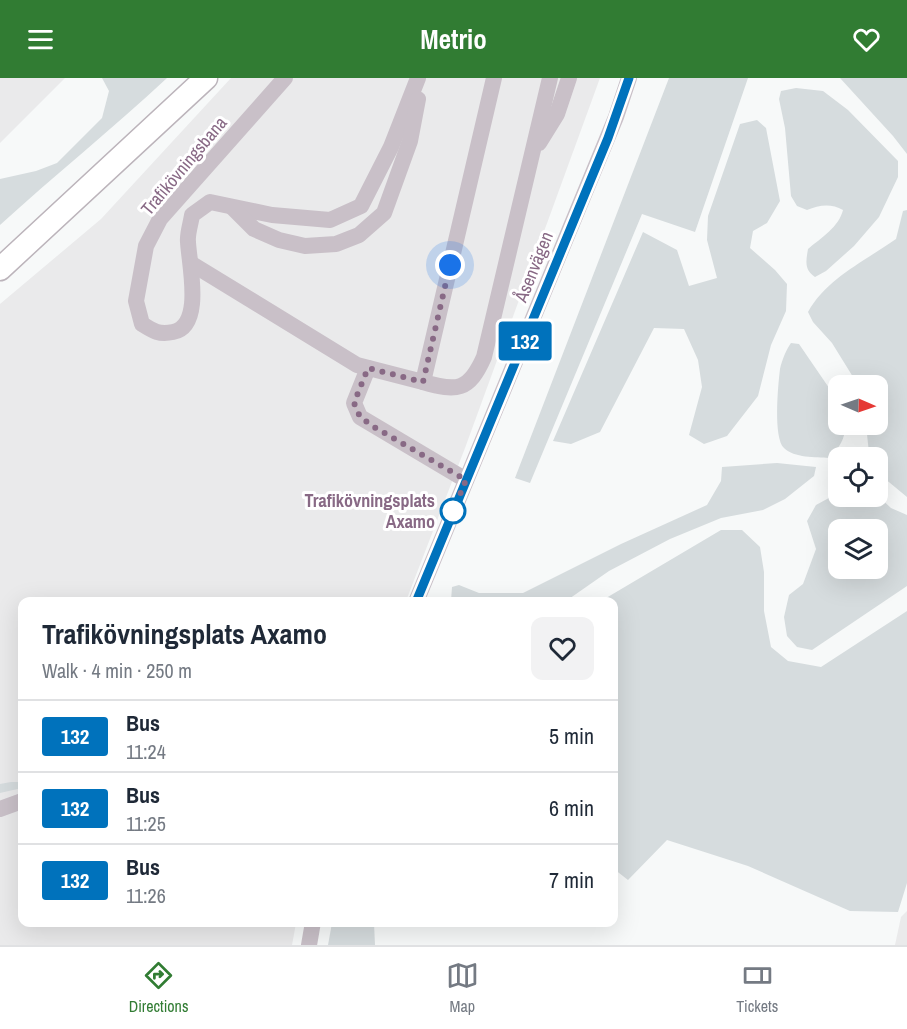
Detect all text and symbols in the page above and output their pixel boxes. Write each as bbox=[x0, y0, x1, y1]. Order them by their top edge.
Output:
text: Metrio bbox=[420, 21, 487, 57]
icon: menu bbox=[24, 23, 57, 56]
icon: heart bbox=[850, 23, 883, 56]
street label: Trafikövningsbana bbox=[135, 111, 232, 220]
street label: Åsenvägen bbox=[508, 228, 559, 307]
your location bbox=[435, 250, 465, 280]
line badge: 132 bbox=[490, 322, 560, 360]
text: 132 bbox=[511, 327, 539, 356]
north arrow bbox=[828, 375, 888, 435]
map controls bbox=[828, 375, 888, 579]
button: locate bbox=[828, 447, 888, 507]
place label: Trafikövningsplats Axamo bbox=[305, 488, 435, 534]
marker: Trafikövningsplats Axamo bbox=[440, 498, 466, 524]
button: layers bbox=[828, 519, 888, 579]
text: Trafikövningsplats Axamo bbox=[42, 615, 327, 653]
button: heart bbox=[531, 617, 594, 680]
text: Walk · 4 min · 250 m bbox=[42, 657, 192, 684]
text: Bus bbox=[126, 708, 160, 738]
text: 5 min bbox=[549, 721, 594, 751]
text: 132 bbox=[61, 722, 89, 751]
text: 11:24 bbox=[126, 738, 166, 765]
text: Bus bbox=[126, 780, 160, 810]
text: 6 min bbox=[549, 793, 594, 823]
text: 132 bbox=[61, 794, 89, 823]
text: 11:25 bbox=[126, 810, 166, 837]
text: Bus bbox=[126, 852, 160, 882]
text: 7 min bbox=[549, 865, 594, 895]
text: 132 bbox=[61, 866, 89, 895]
text: 11:26 bbox=[126, 882, 166, 909]
tab: Directions bbox=[129, 959, 188, 1017]
tab: Map bbox=[446, 959, 479, 1017]
tab: Tickets bbox=[736, 959, 778, 1017]

